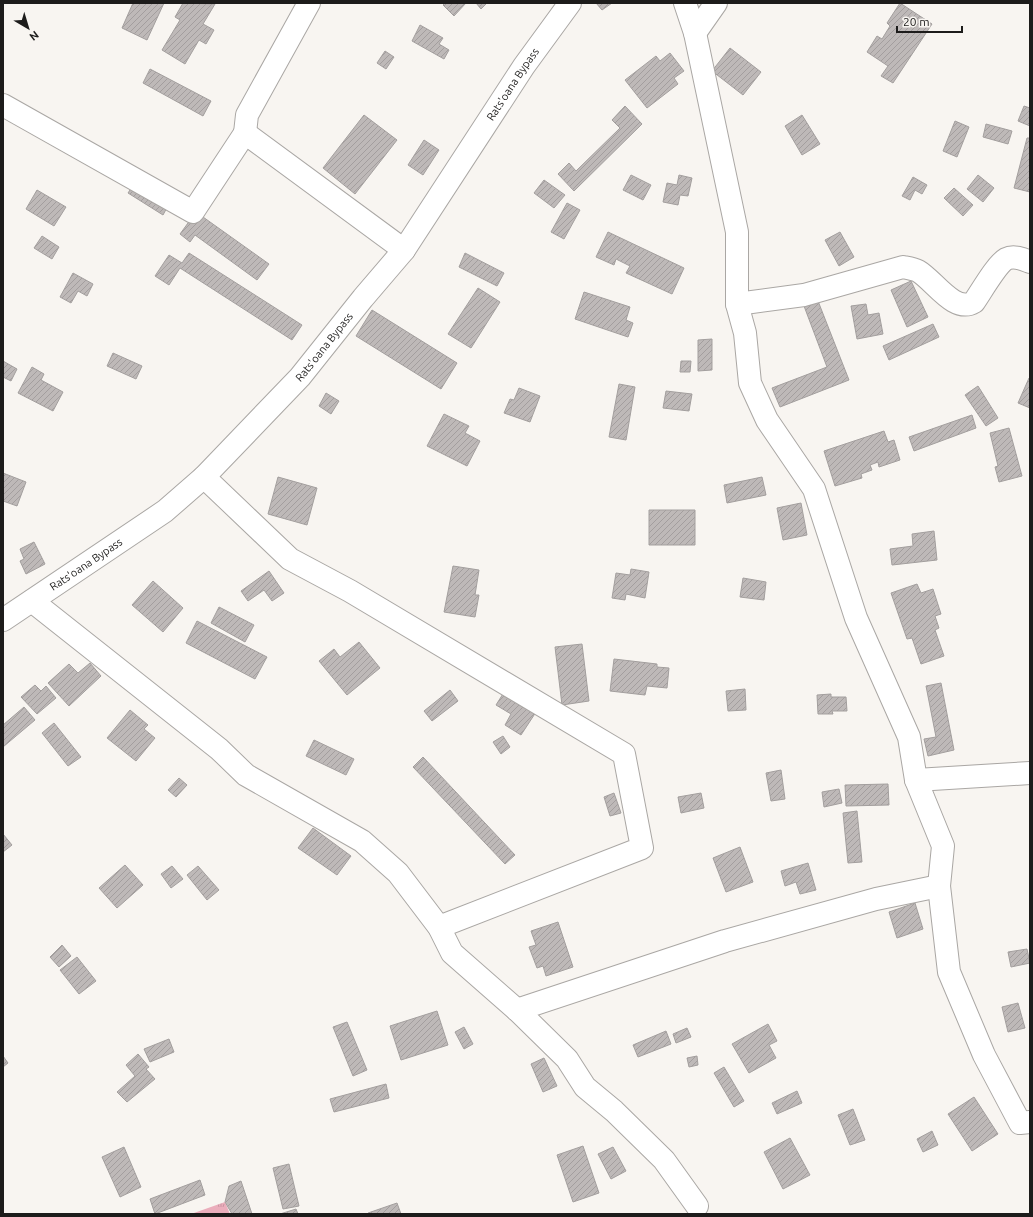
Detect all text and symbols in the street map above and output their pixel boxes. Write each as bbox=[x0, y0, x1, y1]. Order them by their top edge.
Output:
north arrow bbox=[8, 8, 48, 48]
scale bar bbox=[897, 8, 962, 34]
text: 20 m bbox=[903, 15, 930, 28]
text: N bbox=[27, 29, 41, 43]
street label: Rats'oana Bypass bbox=[484, 45, 541, 123]
street label: Rats'oana Bypass bbox=[293, 310, 355, 384]
street label: Rats'oana Bypass bbox=[47, 535, 125, 593]

